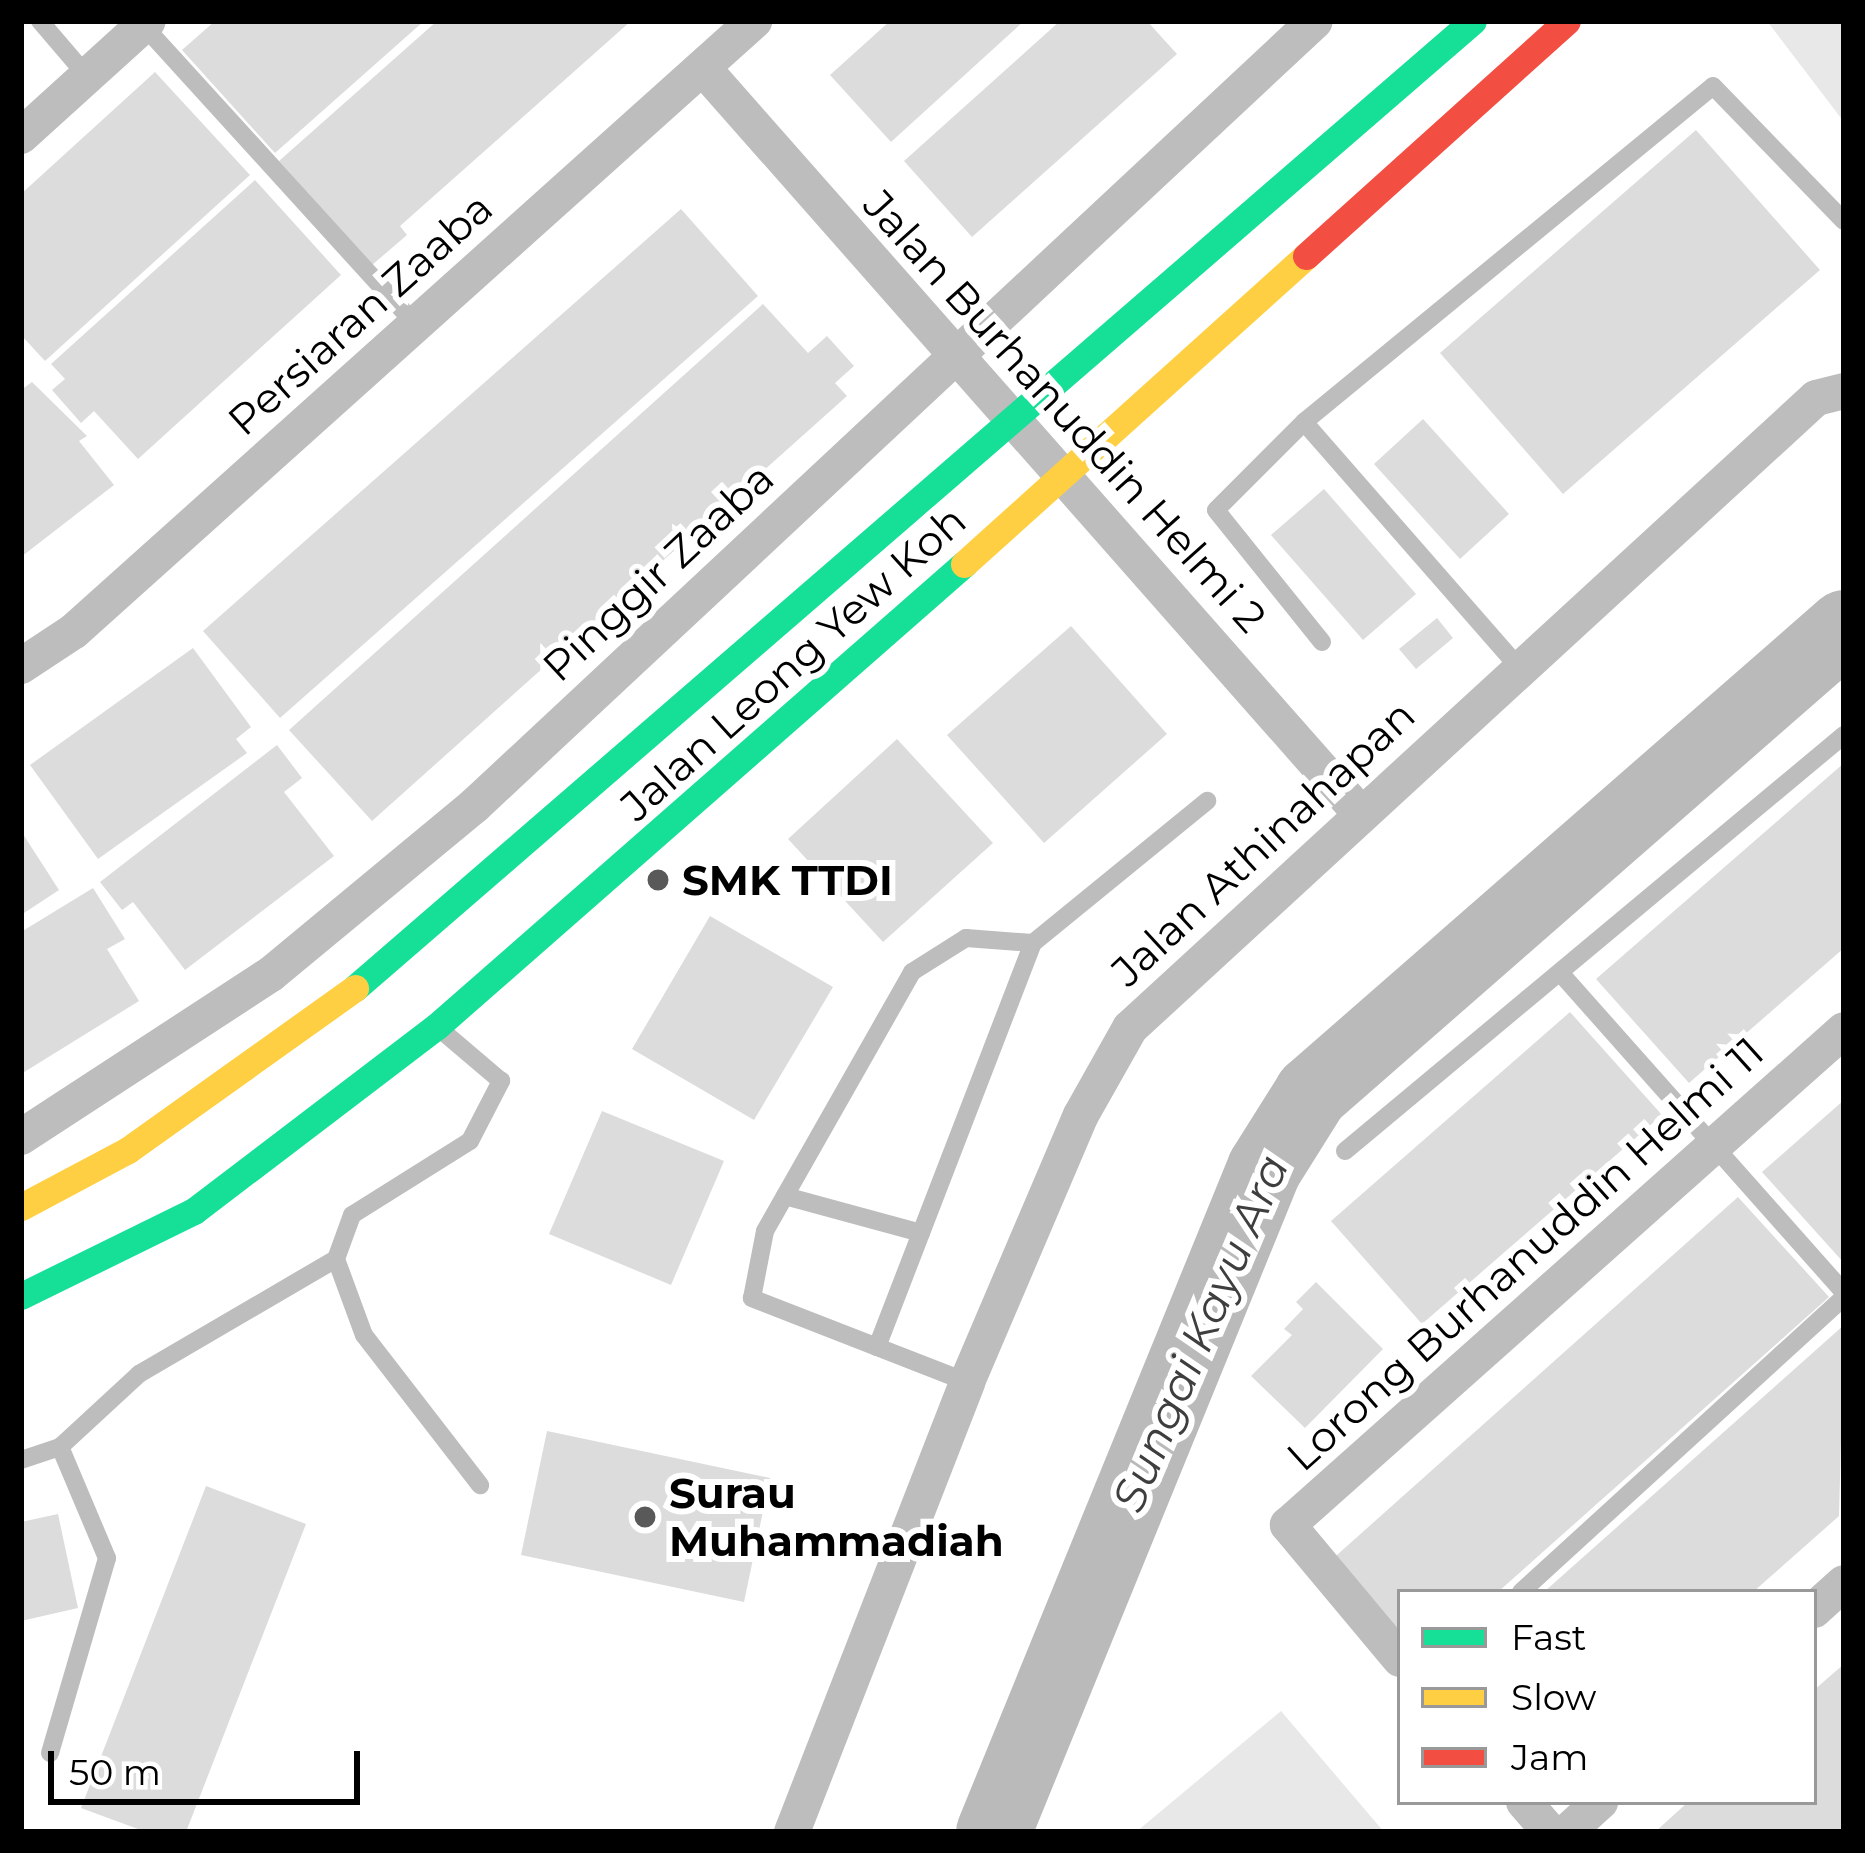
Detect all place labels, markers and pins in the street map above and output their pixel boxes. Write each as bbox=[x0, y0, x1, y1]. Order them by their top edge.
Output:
place label: SMK TTDI bbox=[682, 855, 893, 905]
marker: SMK TTDI bbox=[645, 867, 671, 893]
place label: Surau Muhammadiah bbox=[669, 1468, 1004, 1567]
marker: Surau Muhammadiah bbox=[632, 1504, 658, 1530]

